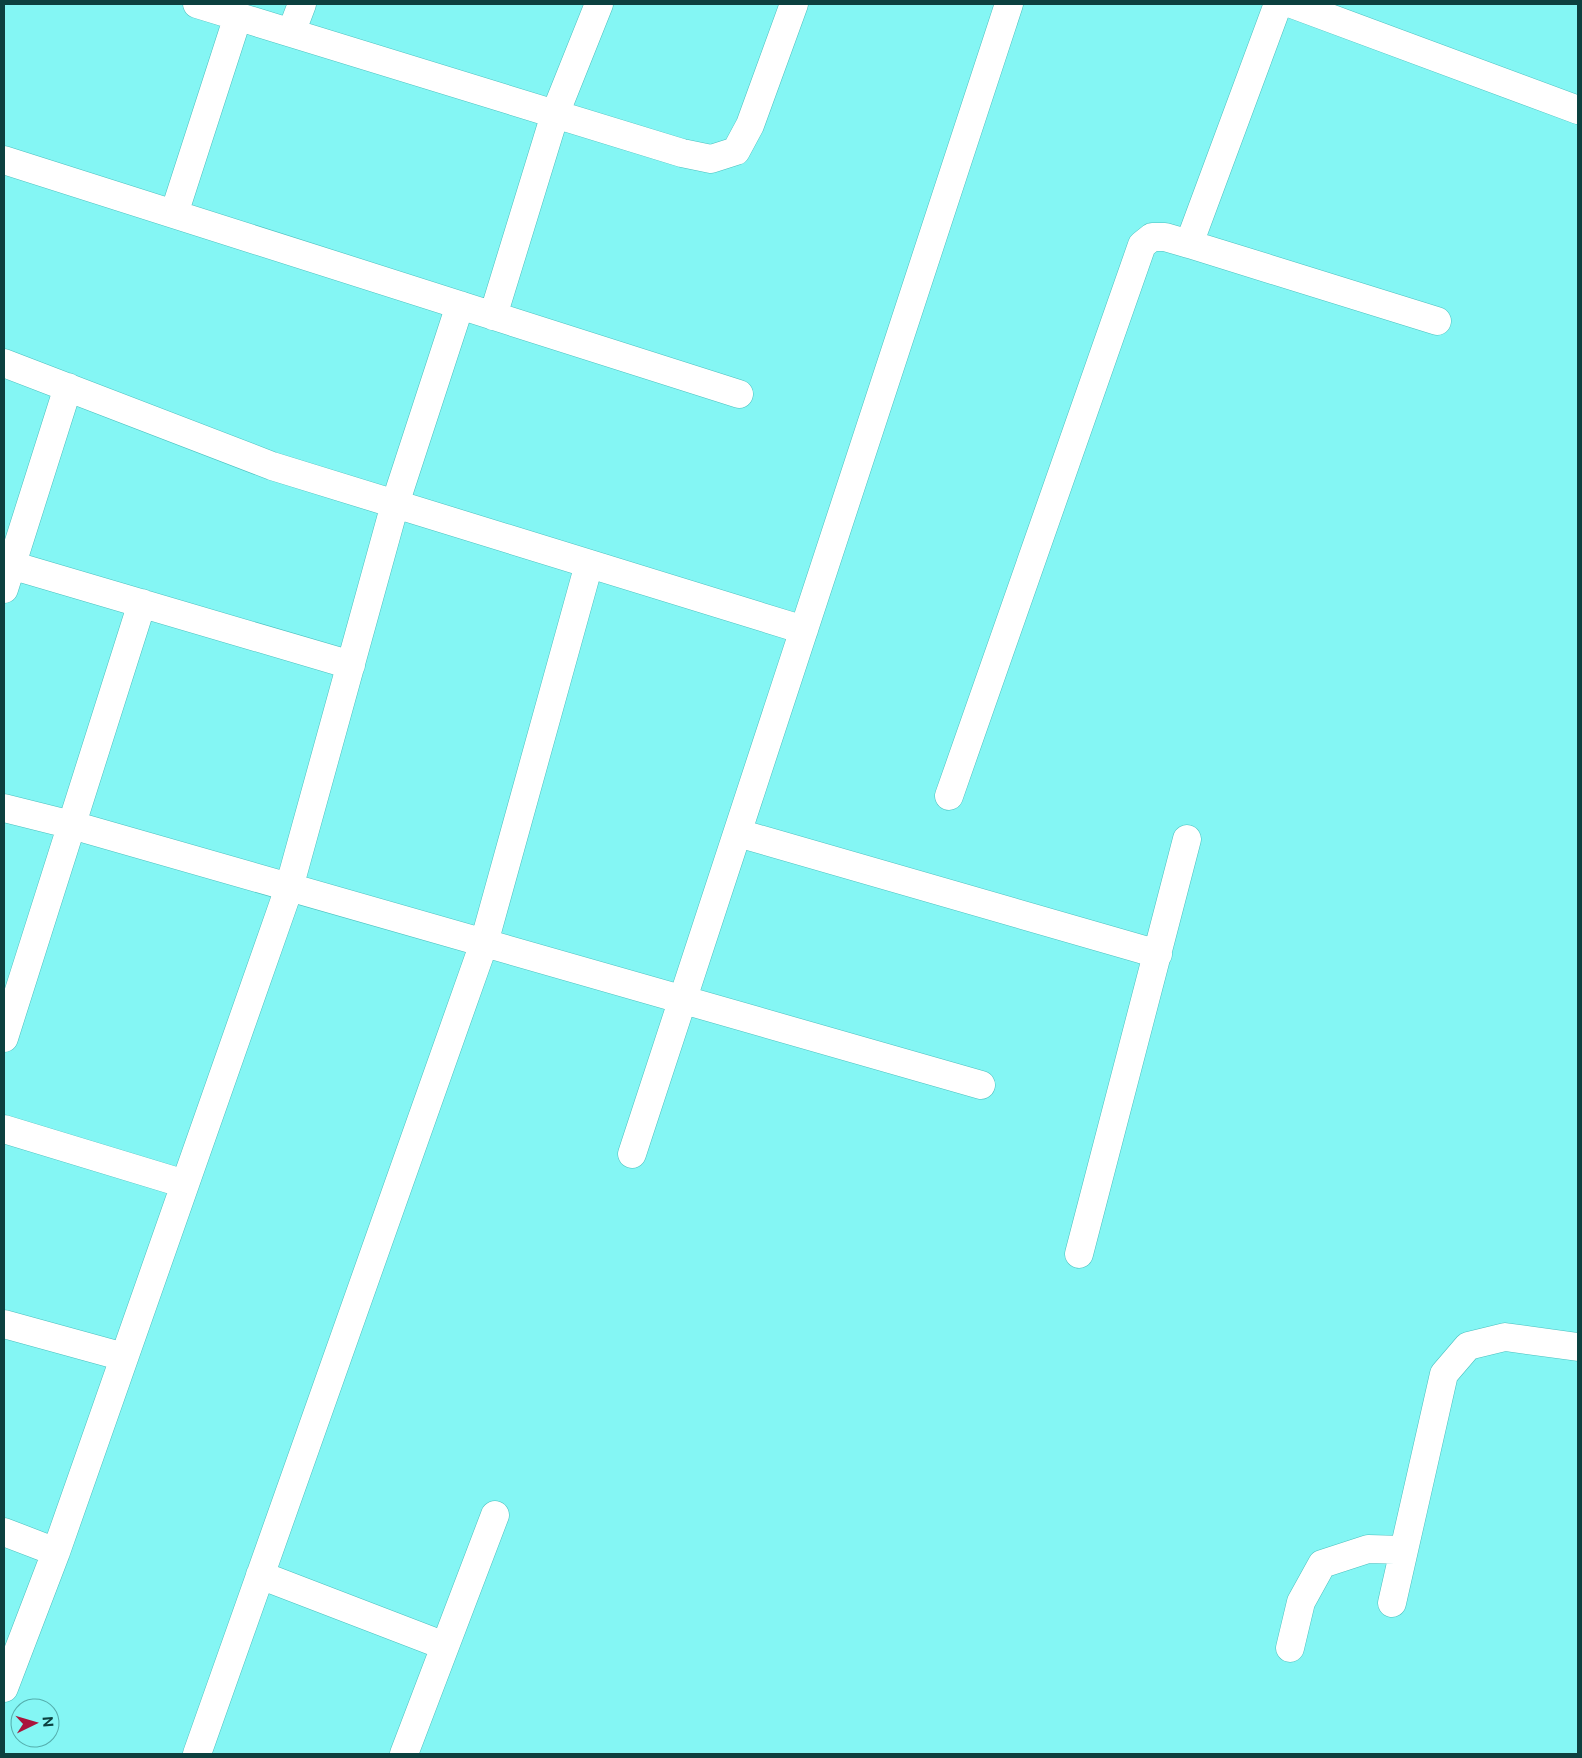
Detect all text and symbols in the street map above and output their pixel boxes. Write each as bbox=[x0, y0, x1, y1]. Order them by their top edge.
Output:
north arrow bbox=[10, 1698, 60, 1748]
text: N bbox=[40, 1716, 56, 1728]

